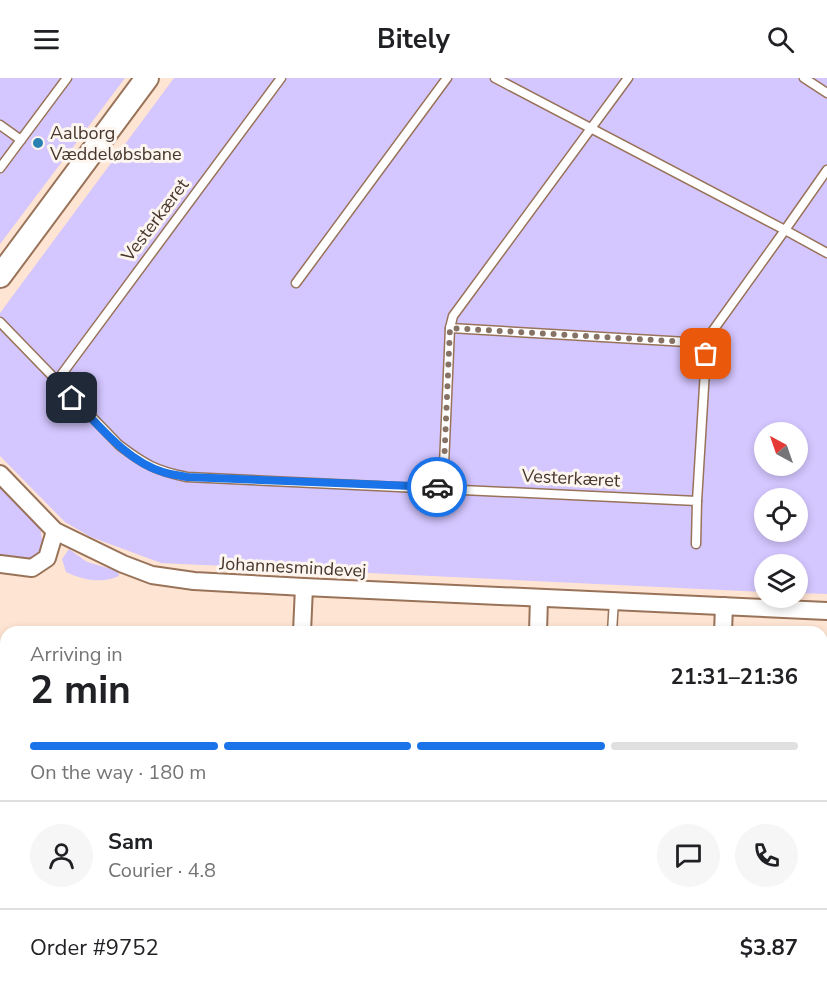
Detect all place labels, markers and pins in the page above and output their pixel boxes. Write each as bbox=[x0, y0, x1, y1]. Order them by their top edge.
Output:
place label: Aalborg Væddeløbsbane bbox=[49, 121, 182, 166]
marker: Aalborg Væddeløbsbane bbox=[31, 136, 45, 150]
pin bbox=[680, 328, 731, 379]
pin bbox=[46, 372, 97, 423]

